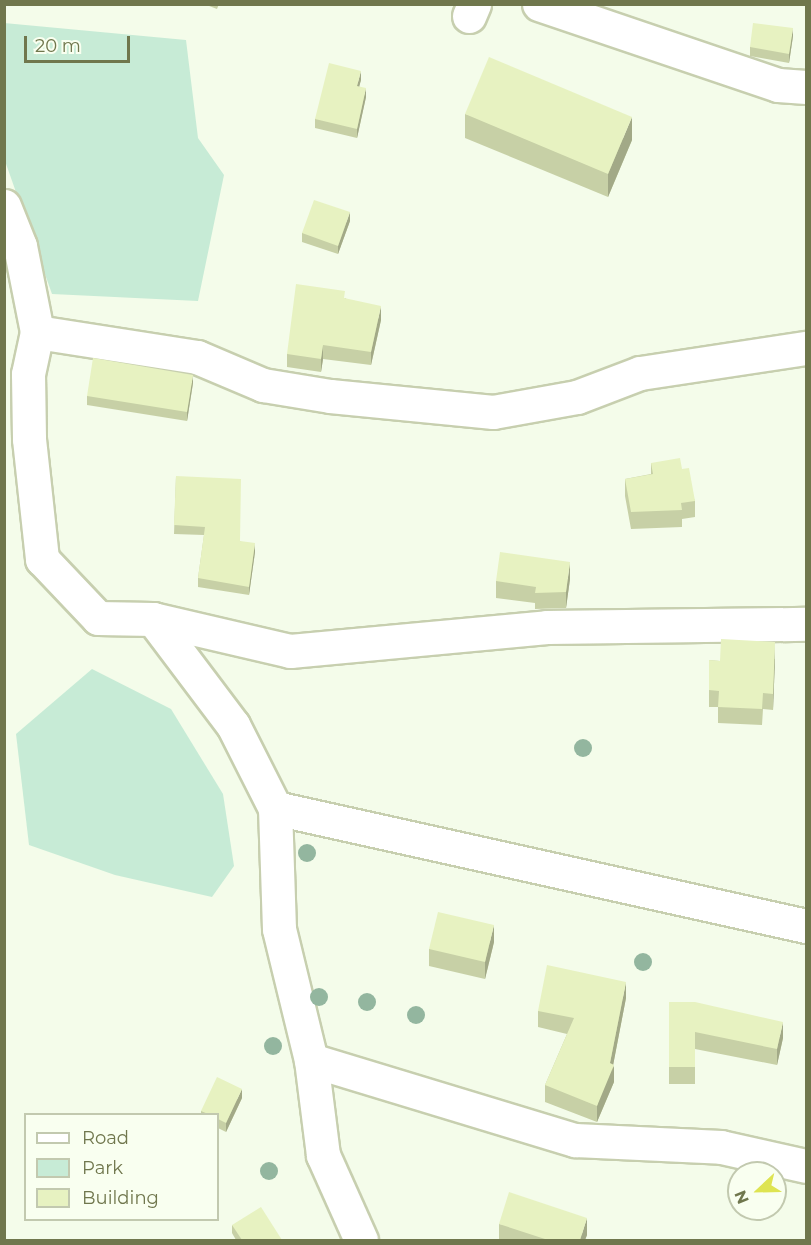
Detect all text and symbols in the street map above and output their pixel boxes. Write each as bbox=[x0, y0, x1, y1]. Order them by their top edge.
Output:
scale bar bbox=[27, 24, 134, 62]
text: 20 m bbox=[35, 35, 81, 57]
legend bbox=[24, 1113, 219, 1221]
text: Road bbox=[82, 1127, 129, 1149]
text: Park bbox=[82, 1157, 123, 1179]
north arrow bbox=[727, 1161, 787, 1221]
text: Building bbox=[82, 1187, 159, 1209]
text: N bbox=[730, 1188, 753, 1207]

